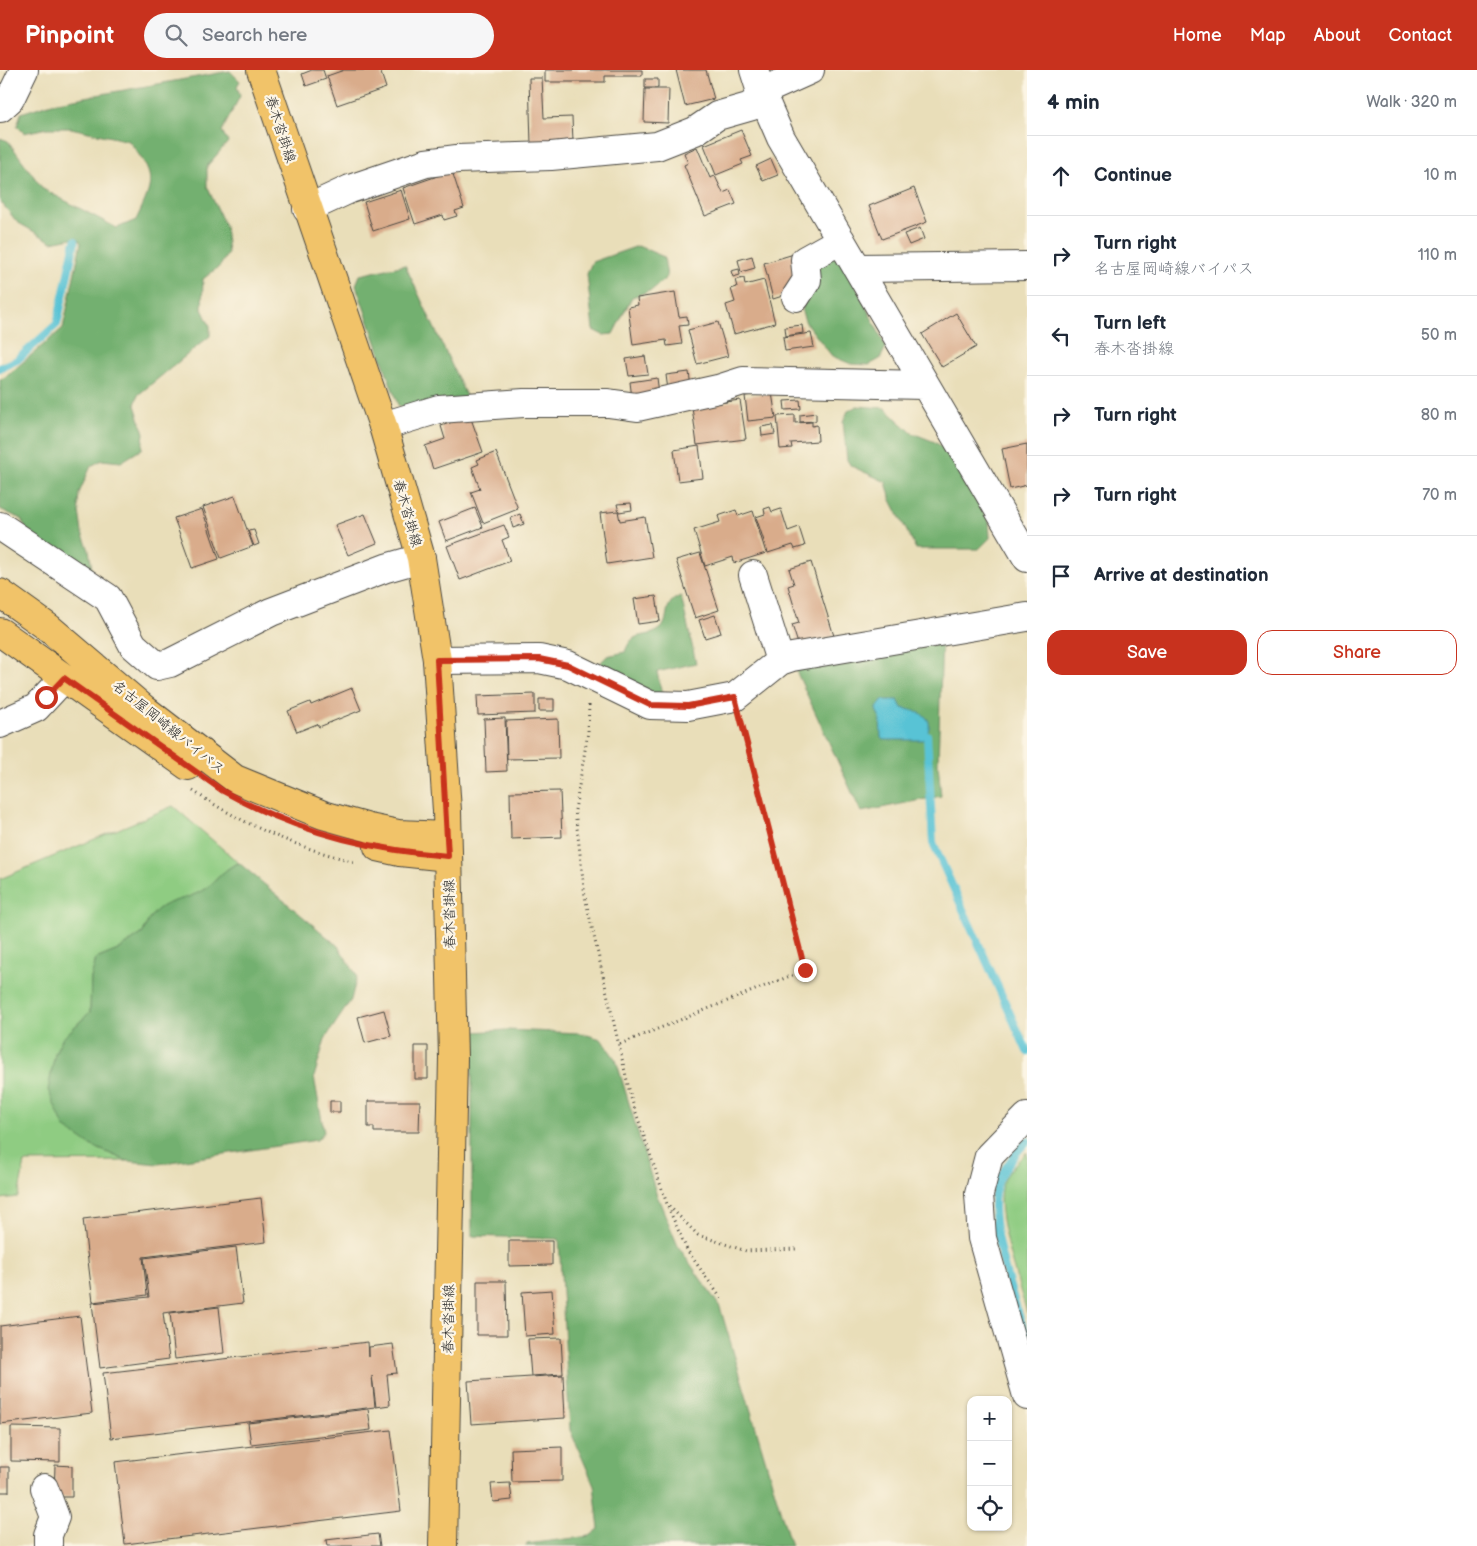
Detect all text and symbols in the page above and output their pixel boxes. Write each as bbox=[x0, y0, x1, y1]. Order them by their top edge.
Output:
search box bbox=[144, 13, 494, 58]
text: Pinpoint bbox=[25, 21, 114, 50]
icon: search bbox=[162, 21, 190, 49]
text: Search here bbox=[202, 24, 307, 47]
text: Home bbox=[1173, 25, 1222, 46]
text: Map bbox=[1250, 25, 1286, 46]
text: About bbox=[1314, 25, 1361, 46]
text: Contact bbox=[1389, 25, 1452, 46]
text: 4 min bbox=[1047, 90, 1100, 115]
street label: 春木沓掛線 bbox=[262, 93, 299, 165]
text: Walk · 320 m bbox=[1366, 93, 1457, 112]
icon: ahead bbox=[1047, 162, 1075, 190]
text: Continue bbox=[1094, 164, 1172, 187]
text: 10 m bbox=[1424, 166, 1457, 185]
text: Turn right bbox=[1094, 232, 1177, 255]
icon: right bbox=[1047, 242, 1075, 270]
text: 110 m bbox=[1418, 246, 1457, 265]
text: 名古屋岡崎線バイパス bbox=[1094, 260, 1254, 279]
text: Turn left bbox=[1094, 312, 1166, 335]
icon: left bbox=[1047, 322, 1075, 350]
text: 50 m bbox=[1421, 326, 1457, 345]
text: 春木沓掛線 bbox=[1094, 340, 1174, 359]
icon: right bbox=[1047, 402, 1075, 430]
text: Turn right bbox=[1094, 404, 1177, 427]
text: 80 m bbox=[1421, 406, 1457, 425]
street label: 春木沓掛線 bbox=[390, 477, 425, 549]
icon: right bbox=[1047, 482, 1075, 510]
text: Turn right bbox=[1094, 484, 1177, 507]
text: 70 m bbox=[1422, 486, 1457, 505]
icon: arrive bbox=[1047, 562, 1075, 590]
text: Arrive at destination bbox=[1094, 564, 1269, 587]
button: Save bbox=[1047, 630, 1247, 675]
button: Share bbox=[1257, 630, 1457, 675]
street label: 名古屋岡崎線バイパス bbox=[109, 677, 228, 778]
route start bbox=[35, 686, 58, 709]
street label: 春木沓掛線 bbox=[440, 879, 459, 949]
route end bbox=[794, 959, 817, 982]
street label: 春木沓掛線 bbox=[439, 1284, 458, 1354]
map controls bbox=[967, 1396, 1012, 1531]
button: + bbox=[967, 1396, 1012, 1441]
button: − bbox=[967, 1441, 1012, 1486]
button: locate bbox=[967, 1486, 1012, 1531]

